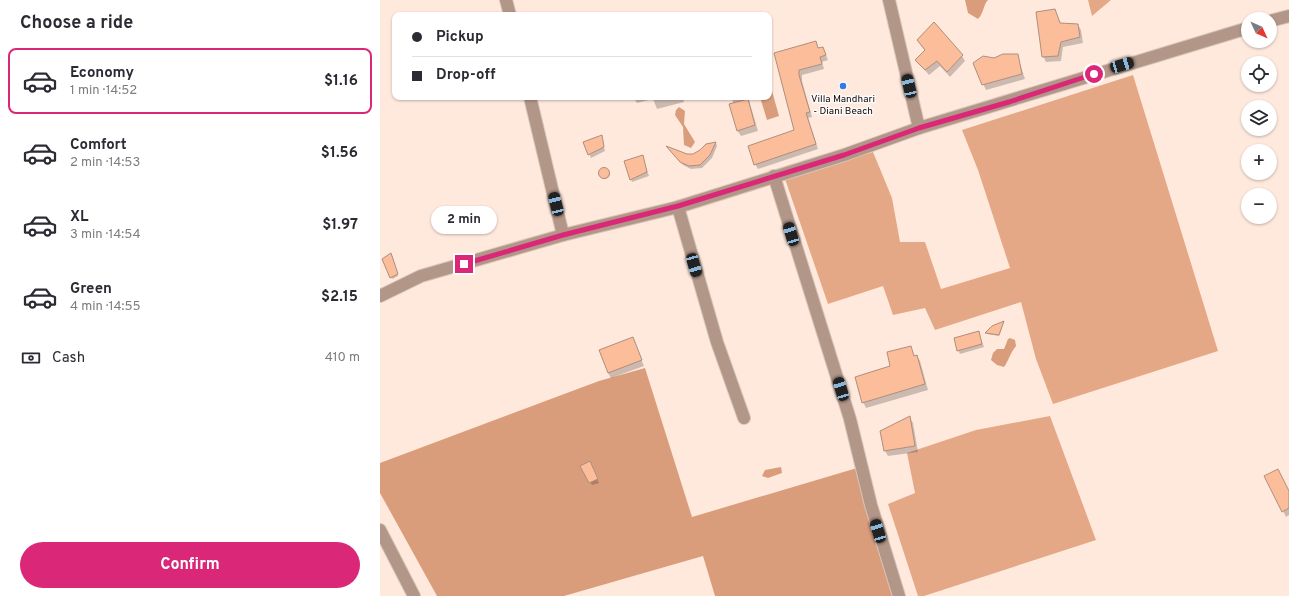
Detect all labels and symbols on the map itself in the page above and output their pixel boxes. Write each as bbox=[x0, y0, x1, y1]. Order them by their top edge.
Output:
north arrow bbox=[1241, 12, 1277, 48]
car bbox=[1109, 56, 1135, 74]
route start bbox=[1085, 65, 1103, 83]
car bbox=[900, 73, 918, 99]
marker: Villa Mandhari - Diani Beach bbox=[838, 81, 848, 91]
place label: Villa Mandhari - Diani Beach bbox=[811, 93, 875, 118]
car bbox=[547, 191, 565, 217]
callout: 2 min bbox=[431, 206, 497, 234]
car bbox=[782, 221, 800, 247]
car bbox=[685, 252, 703, 278]
route end bbox=[455, 255, 473, 273]
car bbox=[832, 376, 850, 402]
car bbox=[869, 518, 887, 544]

